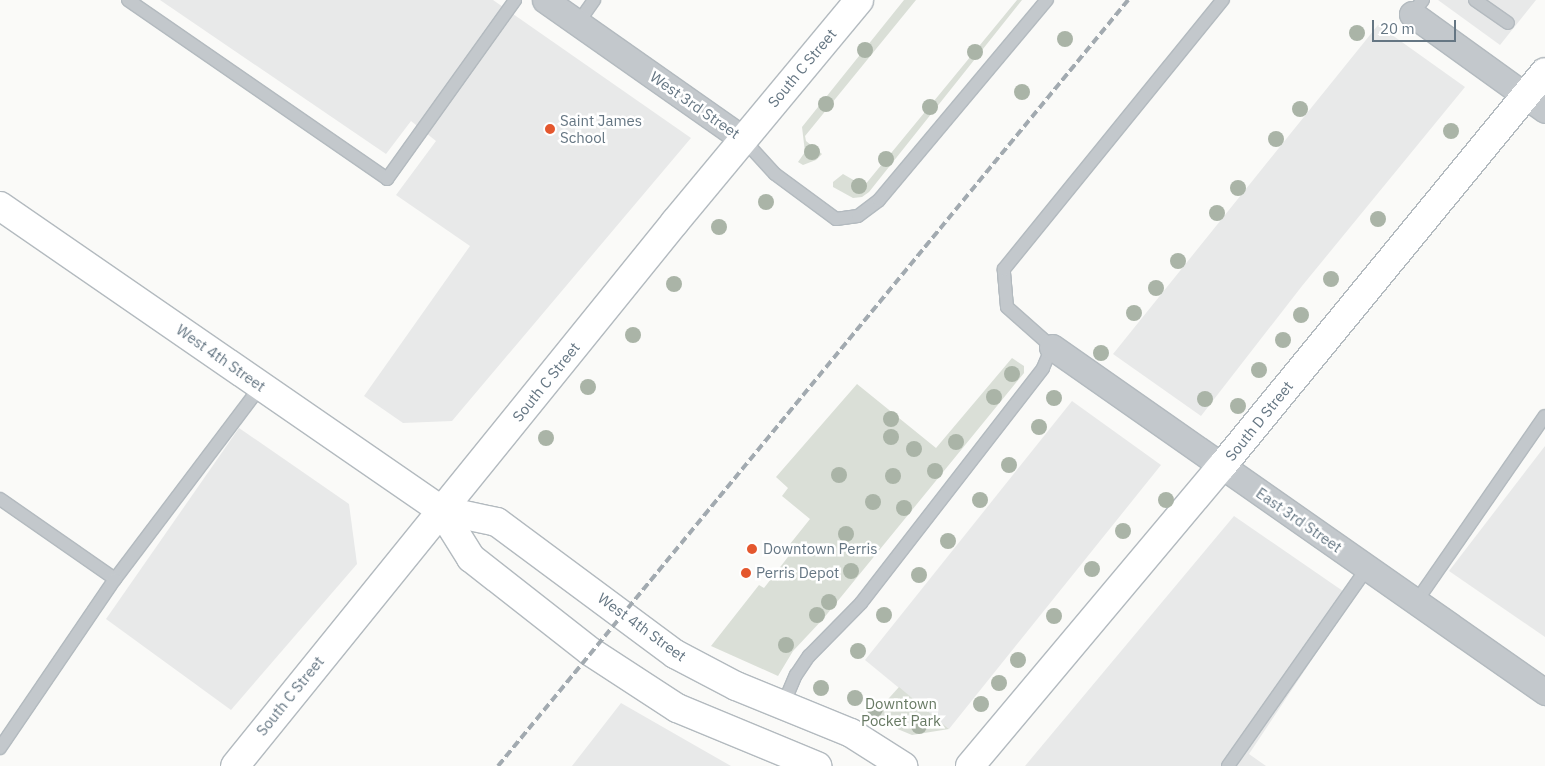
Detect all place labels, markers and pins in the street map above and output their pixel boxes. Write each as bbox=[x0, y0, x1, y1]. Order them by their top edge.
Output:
place label: Saint James School bbox=[560, 111, 642, 146]
marker: Saint James School bbox=[544, 123, 556, 135]
place label: Downtown Perris bbox=[763, 540, 878, 558]
marker: Downtown Perris bbox=[745, 542, 759, 556]
place label: Perris Depot bbox=[756, 564, 839, 582]
marker: Perris Depot bbox=[740, 567, 752, 579]

